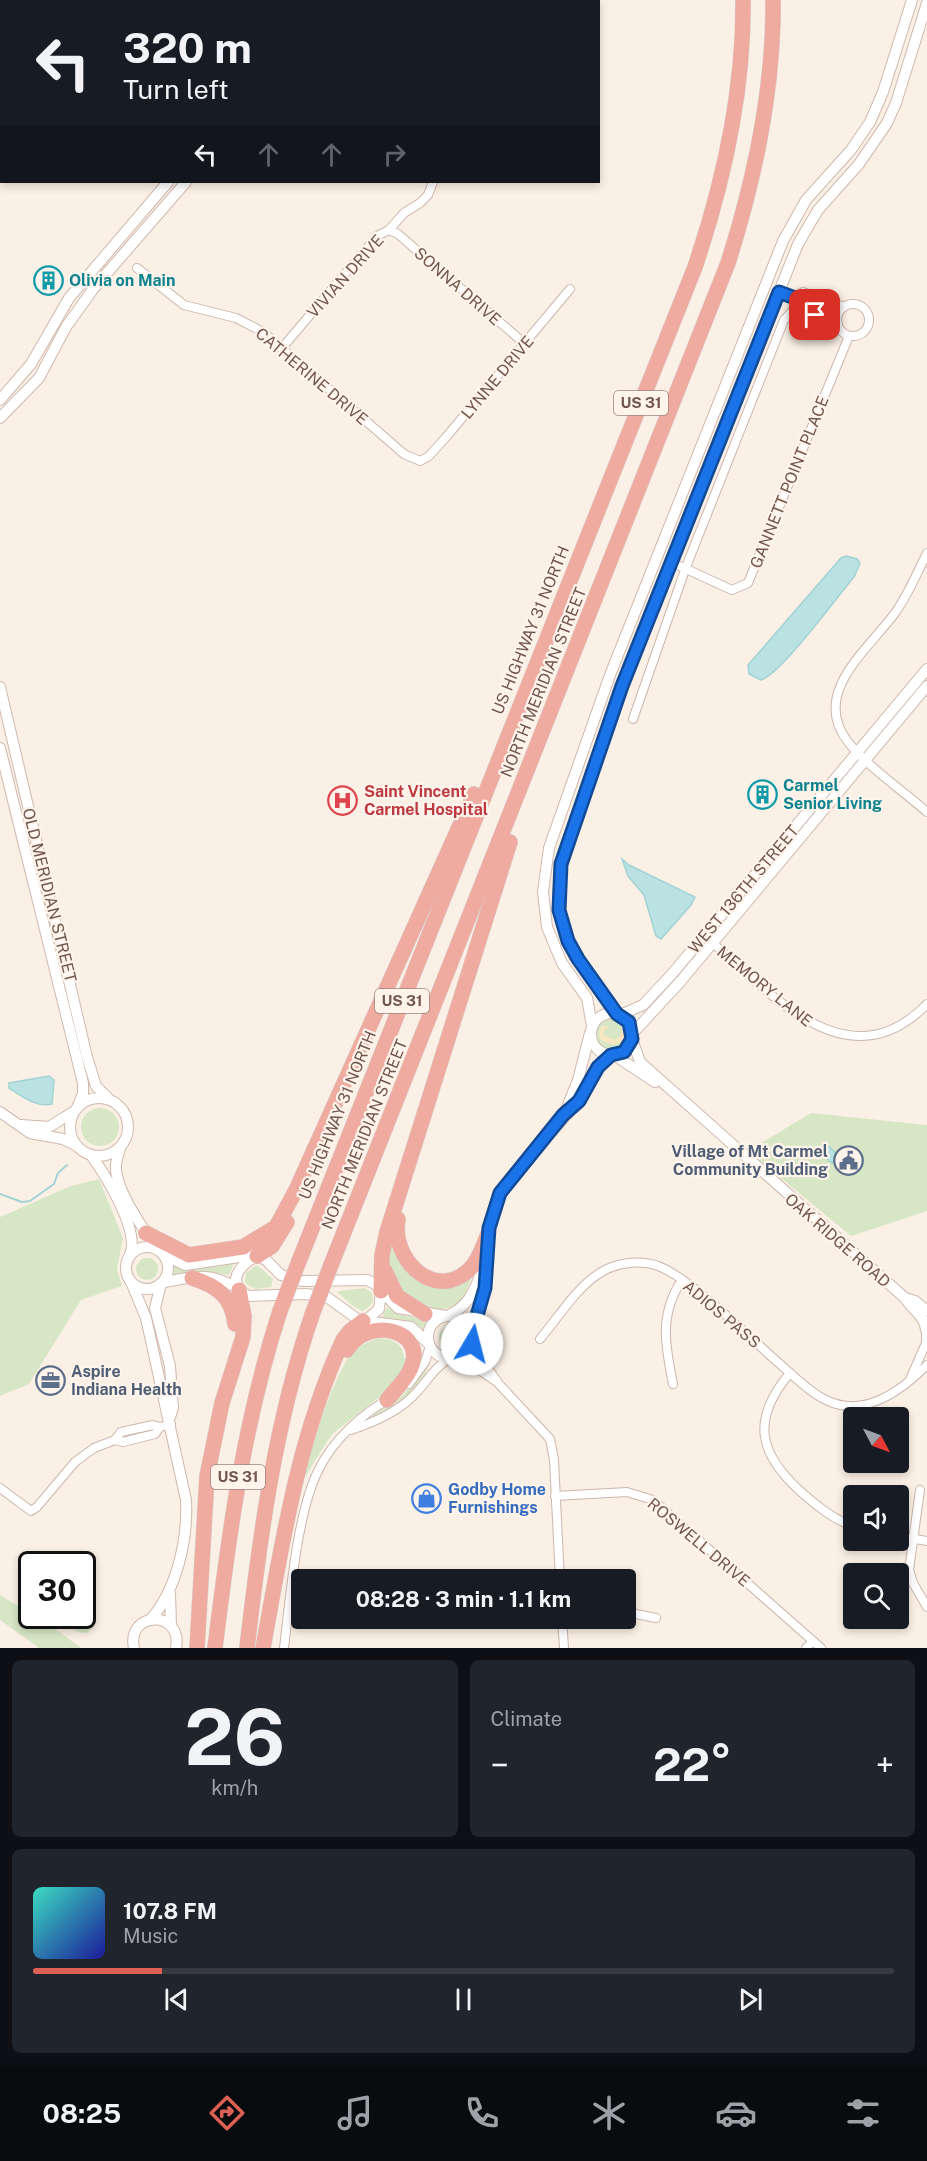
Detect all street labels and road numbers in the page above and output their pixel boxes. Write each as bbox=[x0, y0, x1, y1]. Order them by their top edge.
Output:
street label: VIVIAN DRIVE bbox=[303, 231, 388, 322]
street label: SONNA DRIVE bbox=[410, 244, 505, 329]
street label: CATHERINE DRIVE bbox=[252, 324, 372, 429]
street label: LYNNE DRIVE bbox=[457, 332, 538, 423]
road number: US 31 bbox=[614, 391, 668, 415]
street label: GANNETT POINT PLACE bbox=[746, 393, 833, 571]
street label: US HIGHWAY 31 NORTH bbox=[488, 543, 573, 717]
street label: NORTH MERIDIAN STREET bbox=[497, 584, 591, 780]
street label: OLD MERIDIAN STREET bbox=[19, 806, 81, 985]
street label: WEST 136TH STREET bbox=[684, 821, 803, 957]
street label: MEMORY LANE bbox=[713, 942, 816, 1031]
road number: US 31 bbox=[375, 989, 429, 1013]
street label: US HIGHWAY 31 NORTH bbox=[295, 1028, 380, 1202]
street label: NORTH MERIDIAN STREET bbox=[318, 1036, 412, 1232]
street label: OAK RIDGE ROAD bbox=[781, 1189, 894, 1291]
street label: ADIOS PASS bbox=[679, 1277, 764, 1352]
road number: US 31 bbox=[211, 1465, 265, 1489]
street label: ROSWELL DRIVE bbox=[644, 1494, 754, 1591]

